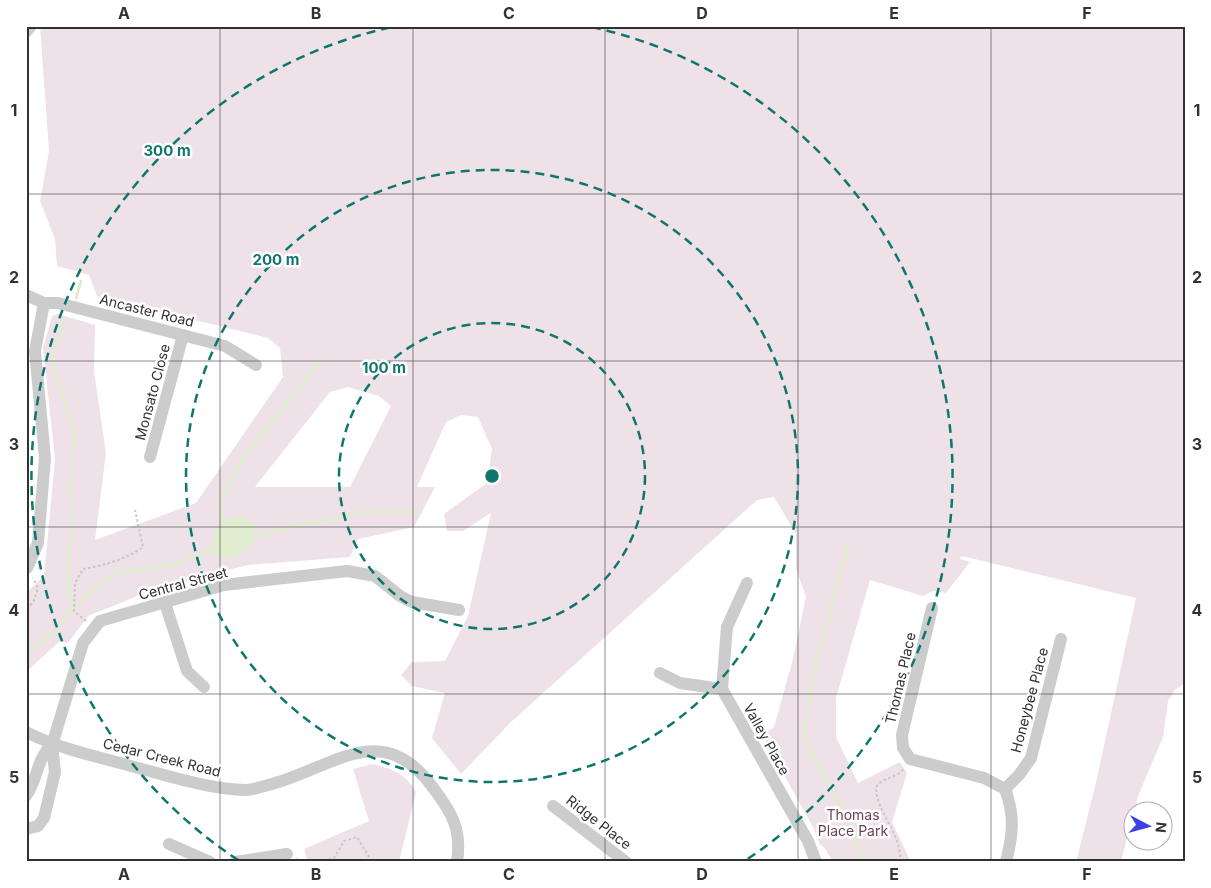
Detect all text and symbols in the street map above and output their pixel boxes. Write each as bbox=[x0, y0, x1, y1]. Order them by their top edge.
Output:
text: A bbox=[118, 3, 130, 23]
text: B bbox=[311, 3, 321, 23]
text: C bbox=[503, 3, 515, 23]
text: D bbox=[696, 3, 708, 23]
text: E bbox=[889, 3, 899, 23]
text: F bbox=[1082, 3, 1092, 23]
text: 1 bbox=[11, 100, 17, 120]
text: 1 bbox=[1194, 100, 1200, 120]
text: 300 m bbox=[143, 141, 191, 160]
text: 200 m bbox=[253, 250, 299, 269]
text: 2 bbox=[9, 267, 19, 287]
text: 2 bbox=[1192, 267, 1202, 287]
street label: Ancaster Road bbox=[98, 290, 196, 330]
street label: Monsato Close bbox=[131, 342, 173, 442]
text: 100 m bbox=[362, 358, 406, 377]
text: 3 bbox=[9, 434, 19, 454]
text: 3 bbox=[1192, 434, 1202, 454]
centre of rings bbox=[483, 467, 501, 485]
street label: Central Street bbox=[137, 563, 230, 603]
text: 4 bbox=[9, 600, 20, 620]
text: 4 bbox=[1192, 600, 1203, 620]
street label: Thomas Place bbox=[881, 631, 919, 725]
street label: Honeybee Place bbox=[1007, 646, 1051, 754]
street label: Valley Place bbox=[740, 700, 794, 778]
street label: Cedar Creek Road bbox=[101, 734, 223, 780]
text: 5 bbox=[9, 767, 19, 787]
text: 5 bbox=[1192, 767, 1202, 787]
street label: Ridge Place bbox=[563, 791, 635, 853]
north arrow bbox=[1124, 800, 1174, 850]
park label: Thomas Place Park bbox=[818, 806, 888, 839]
text: N bbox=[1152, 821, 1170, 834]
text: A bbox=[118, 864, 130, 884]
text: B bbox=[311, 864, 321, 884]
text: C bbox=[503, 864, 515, 884]
text: D bbox=[696, 864, 708, 884]
text: E bbox=[889, 864, 899, 884]
text: F bbox=[1082, 864, 1092, 884]

